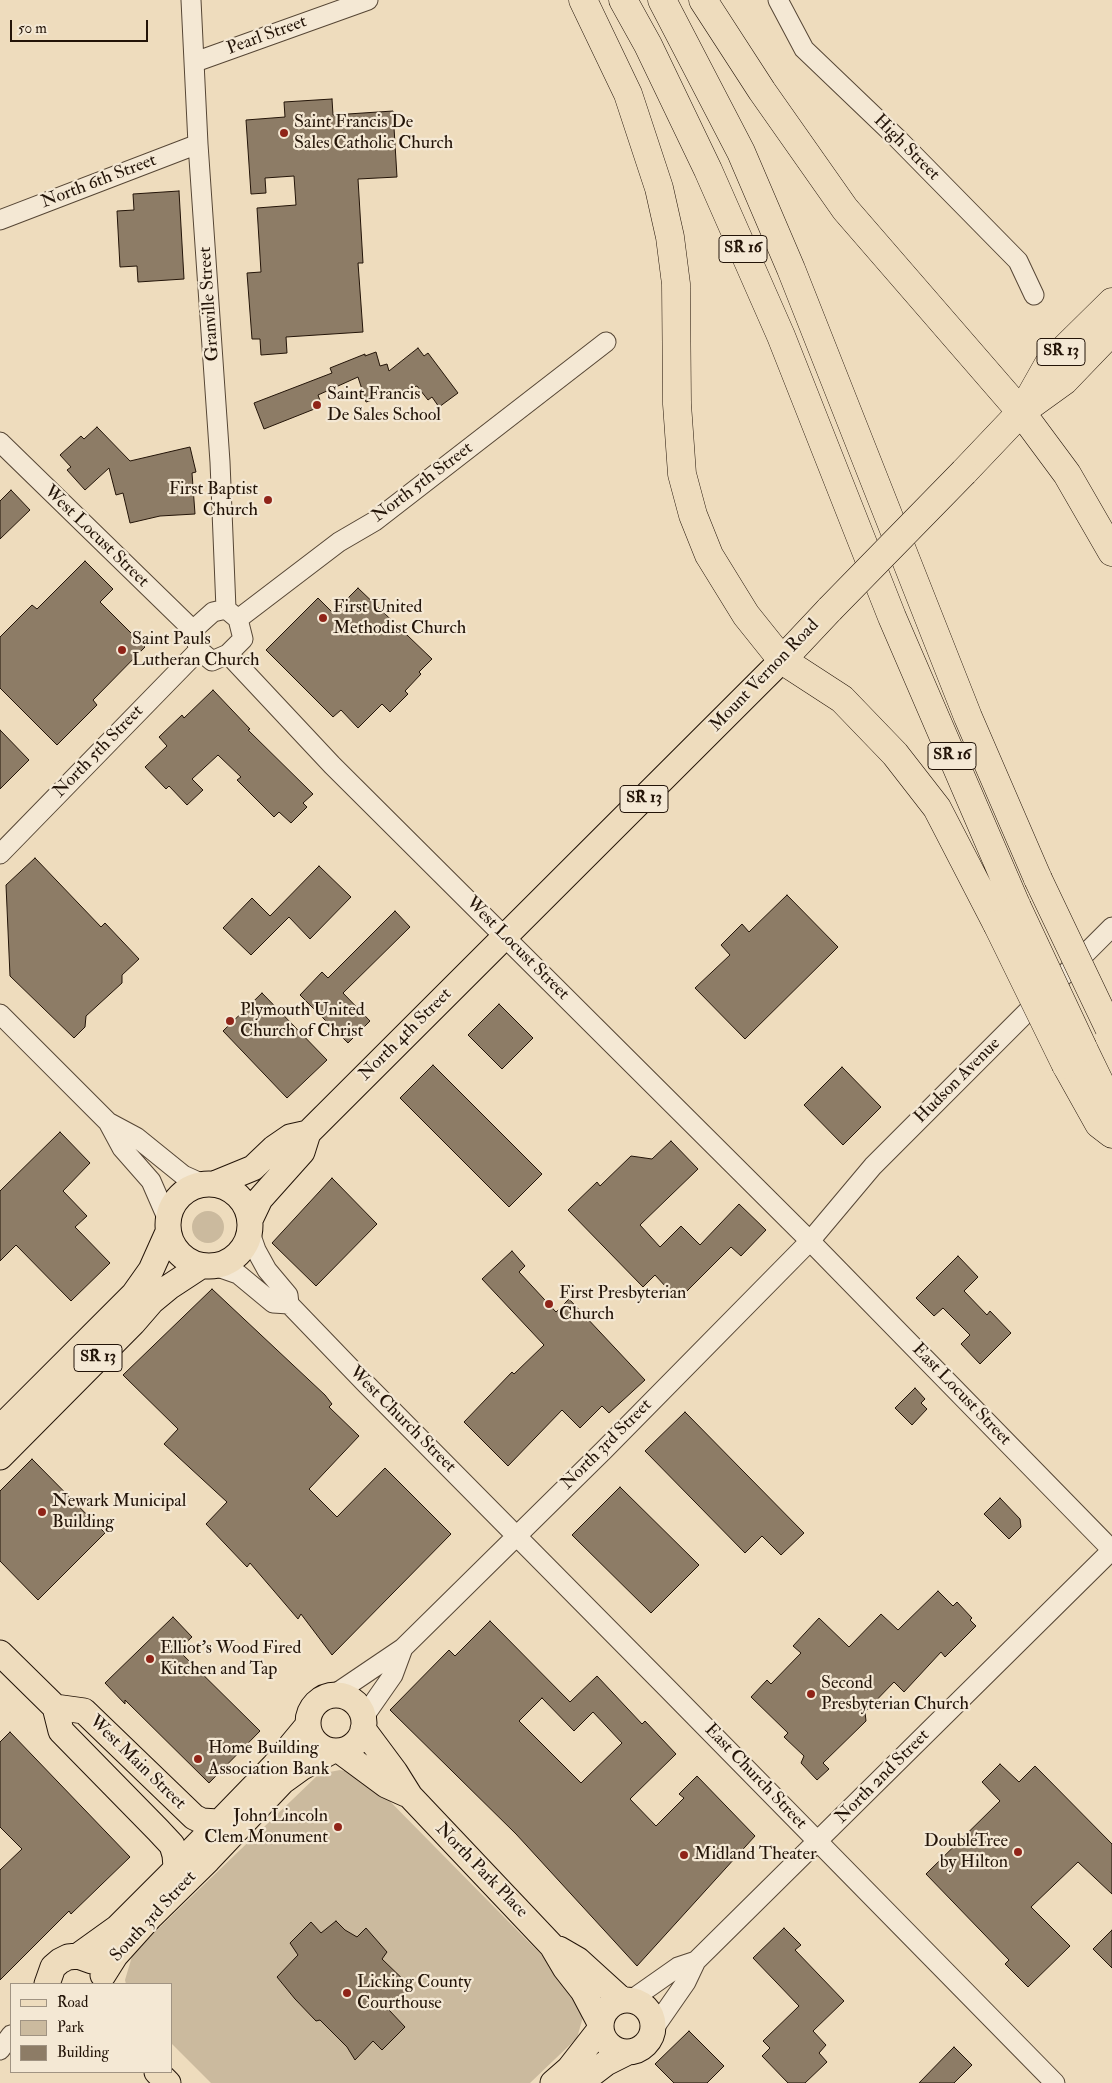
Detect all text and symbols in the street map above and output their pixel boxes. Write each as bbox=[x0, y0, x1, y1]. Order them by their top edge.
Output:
scale bar bbox=[12, 10, 150, 42]
street label: Pearl Street bbox=[224, 12, 310, 60]
text: 50 m bbox=[18, 19, 47, 38]
street label: High Street bbox=[868, 110, 944, 186]
place label: Saint Francis De Sales Catholic Church bbox=[294, 112, 453, 154]
marker: Saint Francis De Sales Catholic Church bbox=[278, 127, 290, 139]
street label: North 6th Street bbox=[38, 150, 160, 214]
road number: SR 16 bbox=[719, 235, 767, 262]
street label: Granville Street bbox=[195, 246, 225, 362]
road number: SR 13 bbox=[1037, 338, 1085, 366]
place label: Saint Francis De Sales School bbox=[327, 384, 441, 426]
marker: Saint Francis De Sales School bbox=[311, 399, 323, 411]
street label: North 5th Street bbox=[368, 438, 478, 528]
place label: First Baptist Church bbox=[169, 479, 258, 522]
street label: West Locust Street bbox=[39, 481, 153, 593]
marker: First Baptist Church bbox=[262, 494, 274, 506]
place label: First United Methodist Church bbox=[333, 597, 466, 640]
marker: First United Methodist Church bbox=[317, 612, 329, 624]
street label: Mount Vernon Road bbox=[706, 615, 824, 737]
place label: Saint Pauls Lutheran Church bbox=[132, 629, 259, 672]
marker: Saint Pauls Lutheran Church bbox=[116, 644, 128, 656]
street label: North 5th Street bbox=[49, 701, 149, 803]
road number: SR 16 bbox=[928, 742, 976, 769]
road number: SR 13 bbox=[620, 786, 668, 812]
street label: West Locust Street bbox=[461, 893, 573, 1005]
street label: North 4th Street bbox=[355, 984, 457, 1086]
place label: Plymouth United Church of Christ bbox=[240, 1000, 365, 1042]
marker: Plymouth United Church of Christ bbox=[224, 1015, 236, 1027]
street label: Hudson Avenue bbox=[910, 1033, 1006, 1129]
place label: First Presbyterian Church bbox=[559, 1283, 686, 1326]
marker: First Presbyterian Church bbox=[543, 1298, 555, 1310]
street label: East Locust Street bbox=[907, 1339, 1015, 1451]
road number: SR 13 bbox=[74, 1345, 122, 1372]
street label: West Church Street bbox=[344, 1362, 460, 1478]
street label: North 3rd Street bbox=[557, 1395, 657, 1495]
place label: Newark Municipal Building bbox=[52, 1491, 186, 1534]
marker: Newark Municipal Building bbox=[36, 1506, 48, 1518]
place label: Elliot's Wood Fired Kitchen and Tap bbox=[160, 1638, 301, 1680]
marker: Elliot's Wood Fired Kitchen and Tap bbox=[144, 1653, 156, 1665]
place label: Second Presbyterian Church bbox=[821, 1673, 969, 1716]
marker: Second Presbyterian Church bbox=[805, 1688, 817, 1700]
street label: West Main Street bbox=[84, 1711, 190, 1815]
street label: East Church Street bbox=[699, 1720, 811, 1834]
street label: North 2nd Street bbox=[831, 1725, 935, 1829]
place label: Home Building Association Bank bbox=[208, 1738, 329, 1780]
marker: Home Building Association Bank bbox=[192, 1753, 204, 1765]
place label: John Lincoln Clem Monument bbox=[204, 1806, 328, 1848]
street label: North Park Place bbox=[430, 1819, 532, 1923]
marker: John Lincoln Clem Monument bbox=[332, 1821, 344, 1833]
place label: DoubleTree by Hilton bbox=[924, 1831, 1008, 1874]
place label: Midland Theater bbox=[694, 1844, 817, 1866]
marker: DoubleTree by Hilton bbox=[1012, 1846, 1024, 1858]
marker: Midland Theater bbox=[678, 1849, 690, 1861]
street label: South 3rd Street bbox=[106, 1867, 202, 1967]
place label: Licking County Courthouse bbox=[357, 1972, 471, 2015]
legend bbox=[10, 1983, 172, 2073]
marker: Licking County Courthouse bbox=[341, 1987, 353, 1999]
text: Road bbox=[57, 1993, 88, 2012]
text: Park bbox=[57, 2018, 84, 2037]
text: Building bbox=[57, 2043, 109, 2062]

